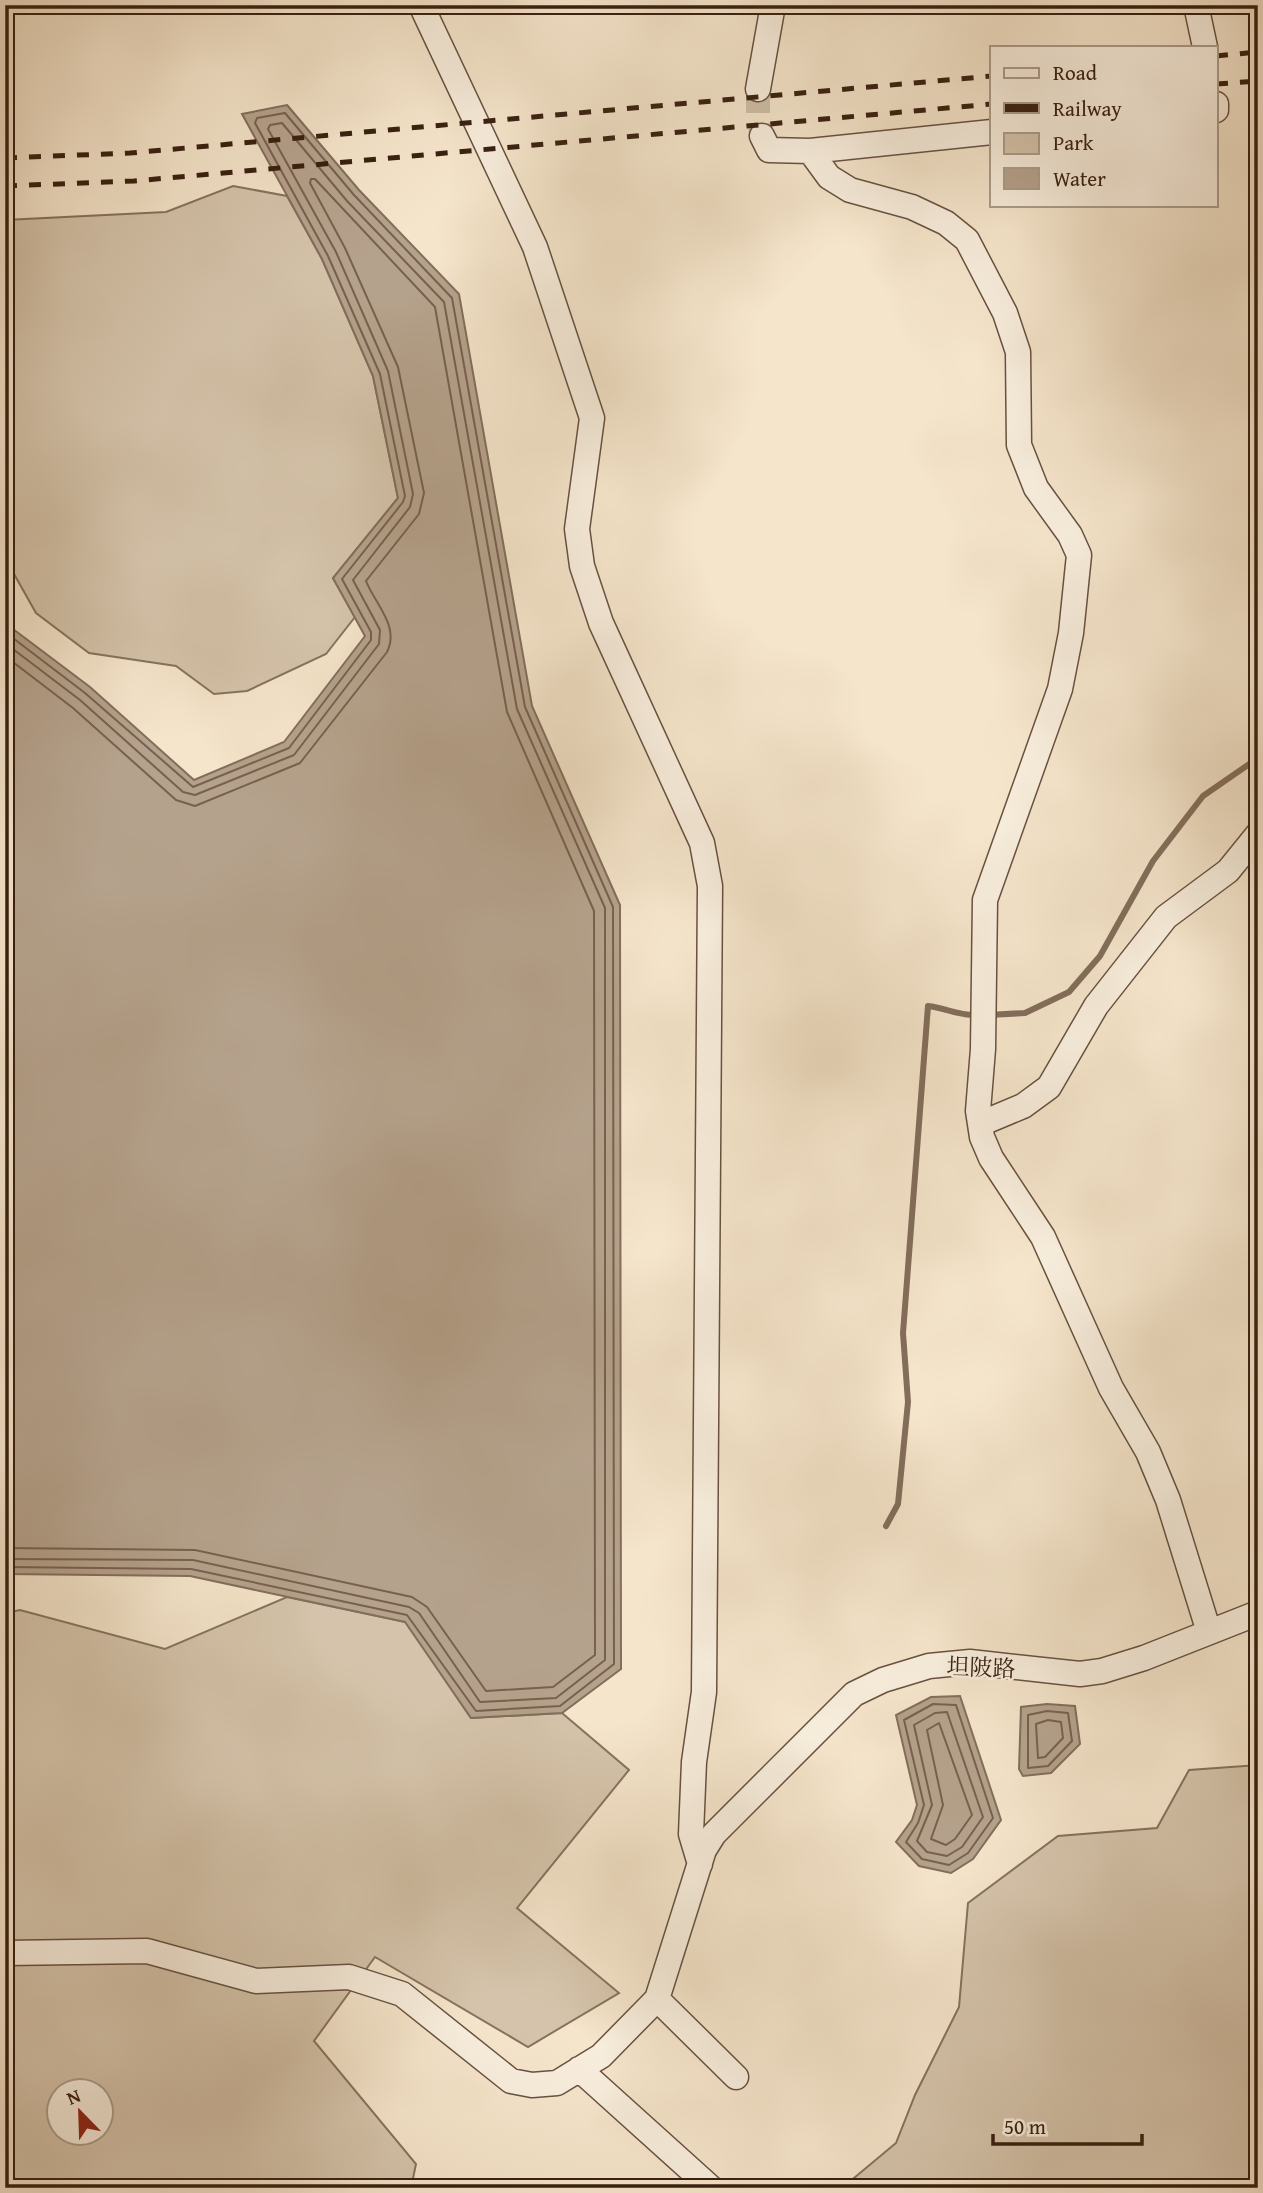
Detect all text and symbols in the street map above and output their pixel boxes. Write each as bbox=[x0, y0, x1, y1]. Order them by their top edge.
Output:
legend bbox=[990, 46, 1218, 206]
text: Road bbox=[1053, 57, 1098, 88]
text: Railway bbox=[1053, 93, 1122, 124]
text: Park bbox=[1053, 127, 1094, 158]
text: Water bbox=[1053, 163, 1106, 194]
street label: 坦陂路 bbox=[946, 1649, 1016, 1685]
north arrow bbox=[46, 2078, 116, 2148]
text: N bbox=[62, 2081, 85, 2112]
scale bar bbox=[993, 2102, 1142, 2146]
text: 50 m bbox=[1004, 2111, 1046, 2142]

